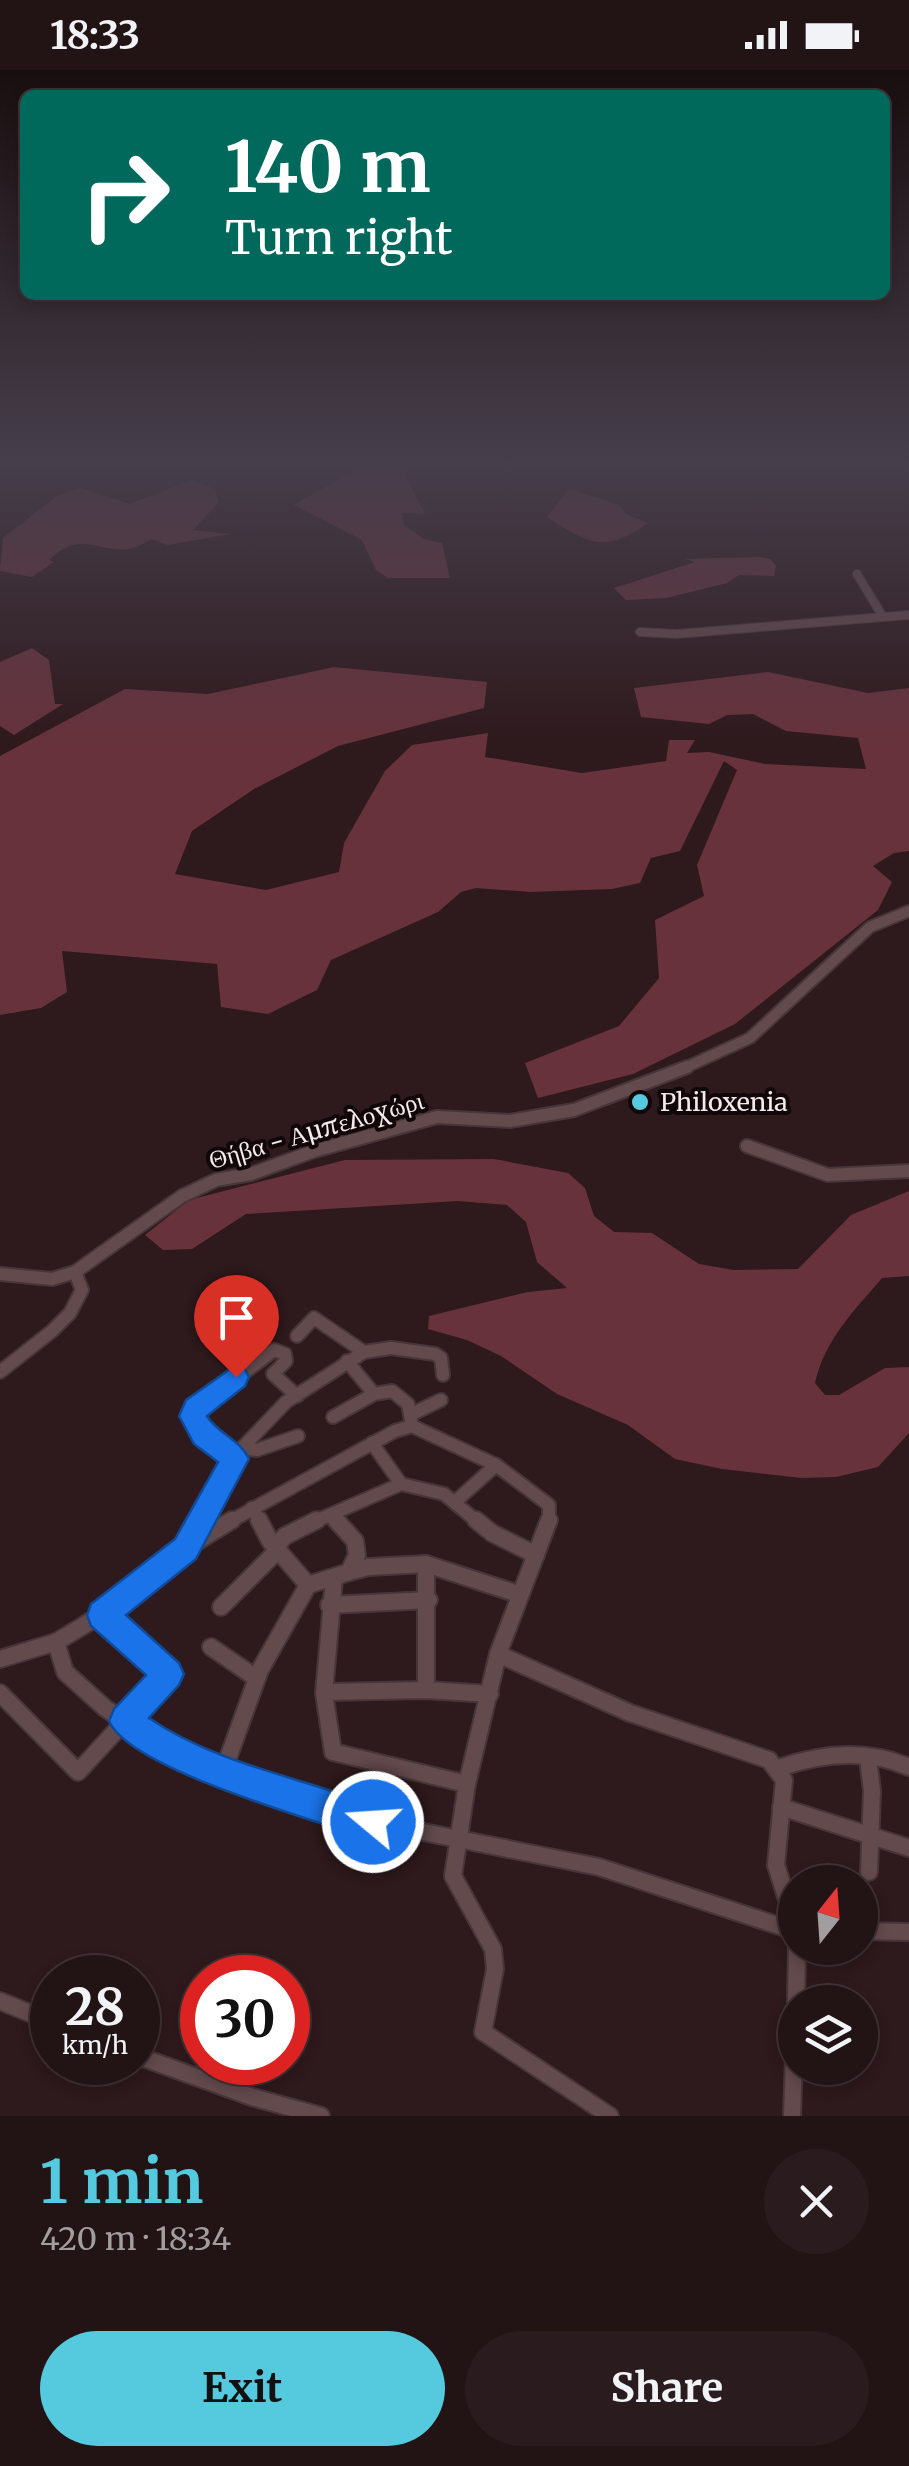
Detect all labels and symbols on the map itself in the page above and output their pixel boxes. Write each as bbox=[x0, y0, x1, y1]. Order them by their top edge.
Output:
street label: Θήβα - Αμπελοχώρι bbox=[205, 1084, 427, 1176]
place label: Philoxenia bbox=[660, 1086, 788, 1118]
marker: Philoxenia bbox=[629, 1091, 651, 1113]
pin bbox=[194, 1275, 279, 1378]
position arrow bbox=[321, 1770, 425, 1874]
north arrow bbox=[778, 1865, 878, 1965]
speed limit sign: 30 bbox=[180, 1955, 310, 2085]

